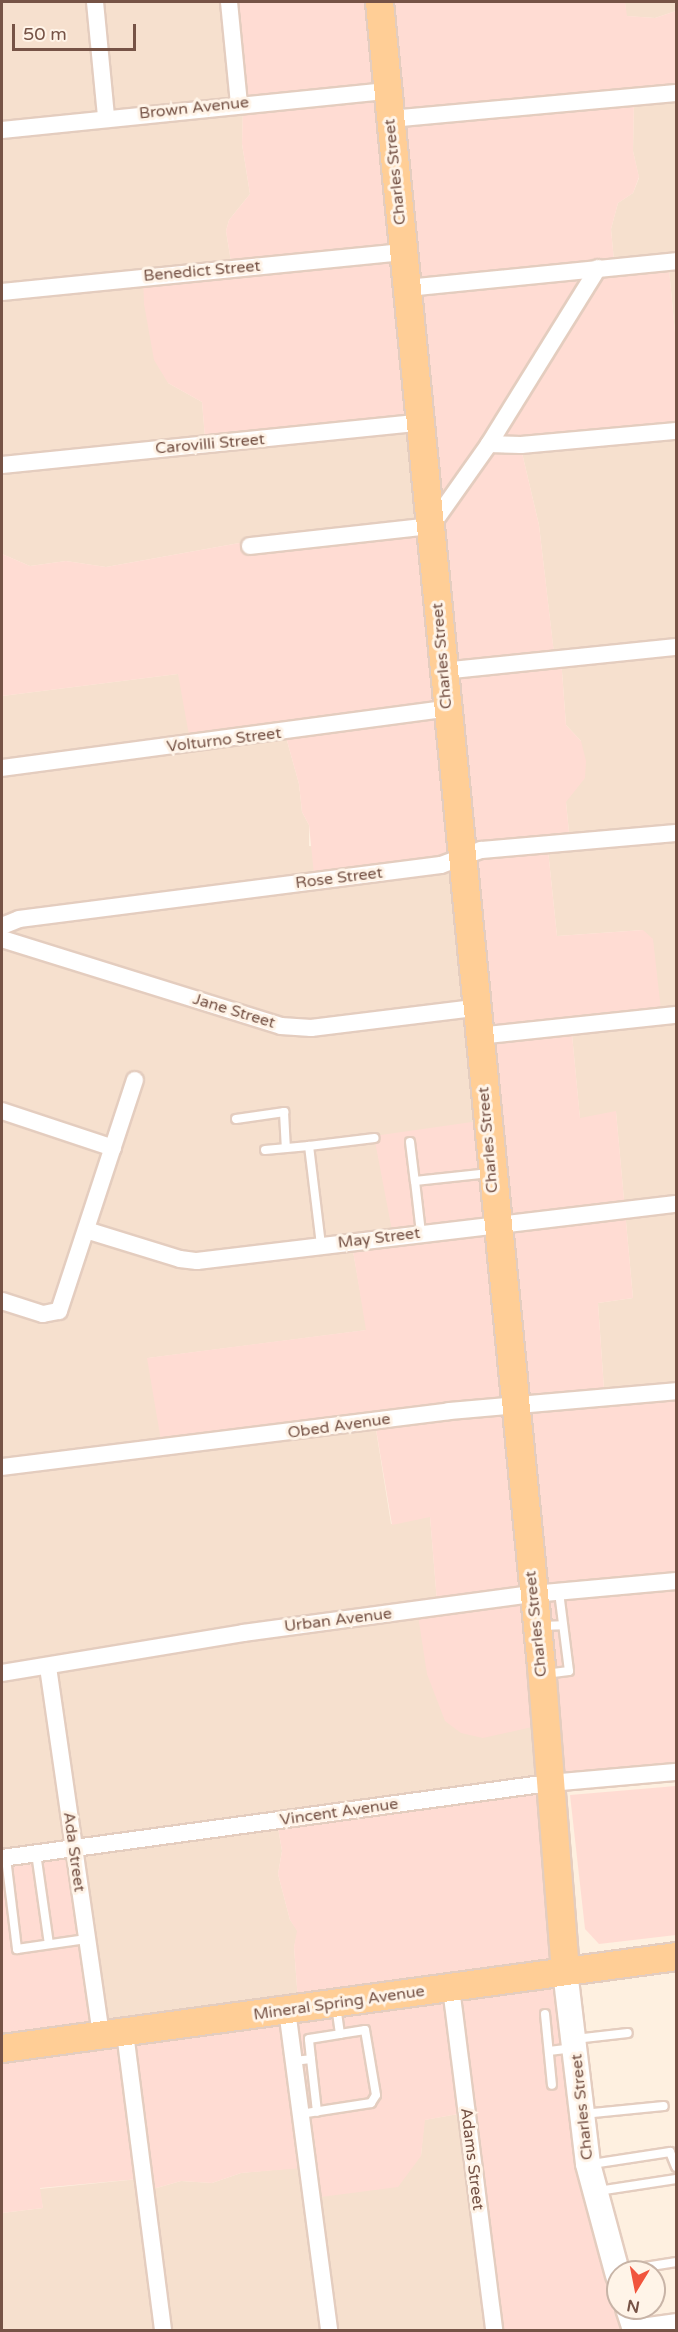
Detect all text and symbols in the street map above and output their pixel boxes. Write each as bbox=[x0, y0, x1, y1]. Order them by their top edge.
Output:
scale bar bbox=[15, 12, 140, 50]
text: 50 m bbox=[23, 23, 67, 45]
street label: Brown Avenue bbox=[138, 93, 250, 123]
street label: Charles Street bbox=[380, 118, 410, 226]
street label: Benedict Street bbox=[143, 256, 261, 286]
street label: Carovilli Street bbox=[154, 430, 266, 458]
street label: Charles Street bbox=[428, 602, 456, 710]
street label: Volturno Street bbox=[166, 723, 282, 757]
street label: Rose Street bbox=[294, 863, 384, 893]
street label: Jane Street bbox=[190, 989, 278, 1033]
street label: Charles Street bbox=[474, 1086, 502, 1194]
street label: May Street bbox=[337, 1223, 421, 1253]
street label: Obed Avenue bbox=[286, 1409, 392, 1443]
street label: Charles Street bbox=[521, 1570, 551, 1678]
street label: Urban Avenue bbox=[283, 1604, 393, 1636]
street label: Vincent Avenue bbox=[279, 1794, 399, 1830]
street label: Ada Street bbox=[59, 1811, 89, 1893]
street label: Mineral Spring Avenue bbox=[252, 1981, 426, 2025]
street label: Charles Street bbox=[567, 2053, 597, 2161]
street label: Adams Street bbox=[456, 2107, 488, 2211]
north arrow bbox=[606, 2260, 666, 2320]
text: N bbox=[625, 2295, 641, 2317]

